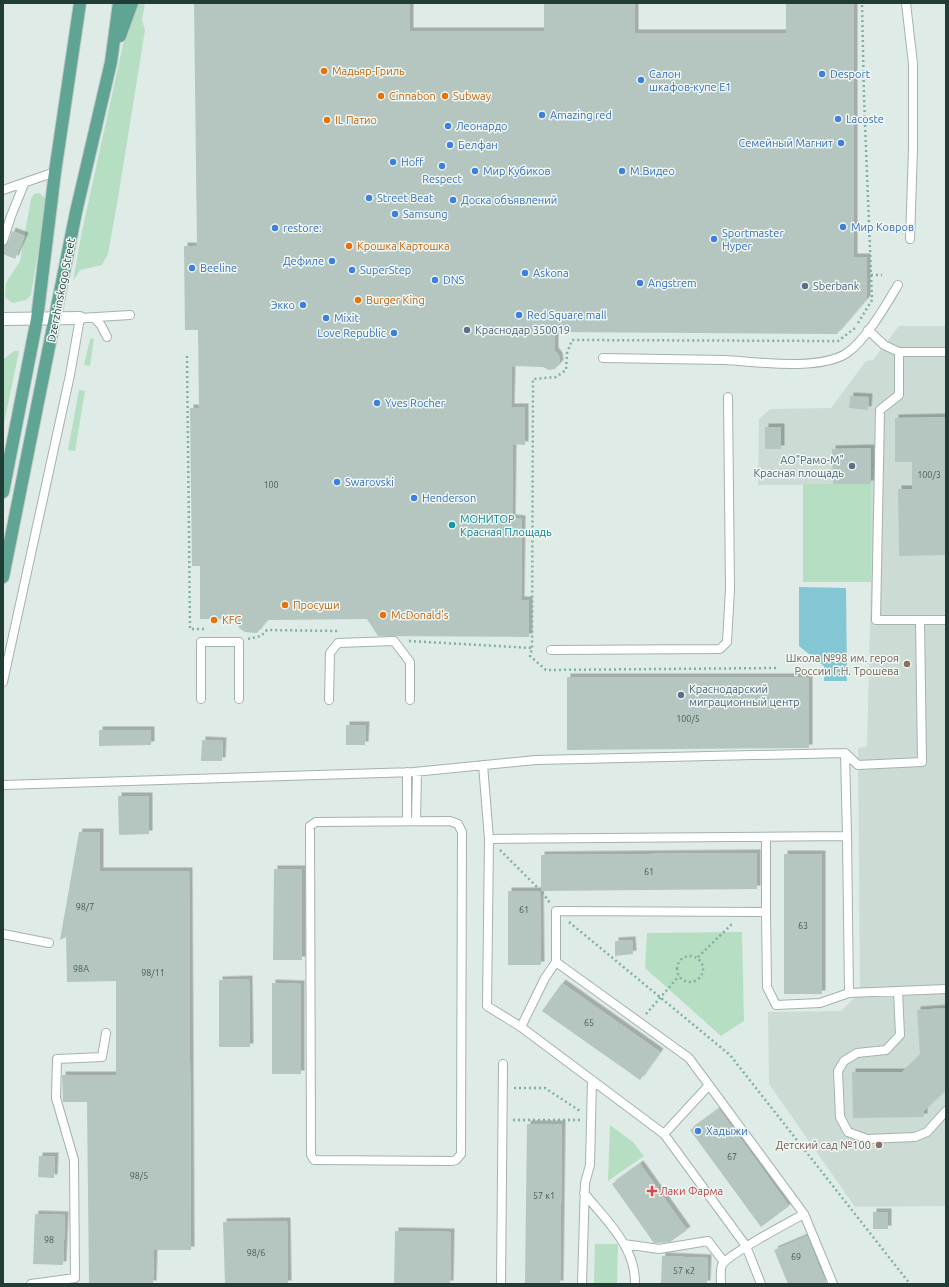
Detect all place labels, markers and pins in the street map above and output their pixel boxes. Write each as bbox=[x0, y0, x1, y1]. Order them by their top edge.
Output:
place label: Мадьяр-Гриль bbox=[332, 65, 405, 77]
marker: Мадьяр-Гриль bbox=[319, 66, 329, 76]
place label: Салон шкафов-купе Е1 bbox=[649, 68, 732, 93]
place label: Desport bbox=[830, 68, 871, 80]
marker: Desport bbox=[817, 69, 827, 79]
marker: Салон шкафов-купе Е1 bbox=[636, 75, 646, 85]
place label: Cinnabon bbox=[389, 90, 436, 102]
place label: Subway bbox=[453, 90, 492, 102]
marker: Cinnabon bbox=[376, 91, 386, 101]
marker: Subway bbox=[440, 91, 450, 101]
place label: Amazing red bbox=[550, 109, 612, 121]
marker: Amazing red bbox=[537, 110, 547, 120]
place label: Lacoste bbox=[846, 113, 884, 125]
place label: IL Патио bbox=[335, 114, 377, 126]
marker: Lacoste bbox=[833, 114, 843, 124]
marker: IL Патио bbox=[322, 115, 332, 125]
place label: Леонардо bbox=[456, 120, 508, 132]
marker: Леонардо bbox=[443, 121, 453, 131]
place label: Семейный Магнит bbox=[738, 137, 833, 149]
marker: Семейный Магнит bbox=[836, 138, 846, 148]
place label: Белфан bbox=[458, 139, 498, 151]
marker: Белфан bbox=[445, 140, 455, 150]
place label: Hoff bbox=[401, 156, 424, 168]
marker: Hoff bbox=[388, 157, 398, 167]
marker: Respect bbox=[437, 161, 447, 171]
place label: Мир Кубиков bbox=[483, 165, 551, 177]
place label: М.Видео bbox=[630, 165, 675, 177]
marker: Мир Кубиков bbox=[470, 166, 480, 176]
marker: М.Видео bbox=[617, 166, 627, 176]
place label: Respect bbox=[422, 173, 462, 185]
place label: Street Beat bbox=[377, 192, 434, 204]
marker: Street Beat bbox=[364, 193, 374, 203]
place label: Доска объявлений bbox=[461, 194, 557, 206]
marker: Доска объявлений bbox=[448, 195, 458, 205]
place label: Samsung bbox=[403, 208, 448, 220]
marker: Samsung bbox=[390, 209, 400, 219]
place label: Мир Ковров bbox=[851, 221, 914, 233]
place label: restore: bbox=[283, 222, 322, 234]
marker: Мир Ковров bbox=[838, 222, 848, 232]
marker: restore: bbox=[270, 223, 280, 233]
place label: Sportmaster Hyper bbox=[722, 227, 784, 252]
marker: Sportmaster Hyper bbox=[709, 234, 719, 244]
place label: Крошка Картошка bbox=[357, 240, 450, 252]
marker: Крошка Картошка bbox=[344, 241, 354, 251]
place label: Дефиле bbox=[283, 255, 324, 267]
marker: Дефиле bbox=[327, 256, 337, 266]
place label: Beeline bbox=[200, 262, 237, 274]
marker: Beeline bbox=[187, 263, 197, 273]
place label: SuperStep bbox=[360, 264, 411, 276]
marker: SuperStep bbox=[347, 265, 357, 275]
place label: Askona bbox=[533, 267, 569, 279]
marker: Askona bbox=[520, 268, 530, 278]
place label: DNS bbox=[443, 274, 465, 286]
marker: DNS bbox=[430, 275, 440, 285]
place label: Angstrem bbox=[648, 277, 697, 289]
marker: Angstrem bbox=[635, 278, 645, 288]
place label: Sberbank bbox=[813, 280, 860, 292]
marker: Sberbank bbox=[800, 281, 810, 291]
place label: Burger King bbox=[366, 294, 425, 306]
marker: Burger King bbox=[353, 295, 363, 305]
place label: Экко bbox=[271, 299, 295, 311]
marker: Экко bbox=[298, 300, 308, 310]
place label: Red Square mall bbox=[527, 309, 607, 321]
marker: Red Square mall bbox=[514, 310, 524, 320]
place label: Mixit bbox=[334, 312, 359, 324]
marker: Mixit bbox=[321, 313, 331, 323]
place label: Краснодар 350019 bbox=[475, 324, 570, 336]
marker: Краснодар 350019 bbox=[462, 325, 472, 335]
place label: Love Republic bbox=[317, 327, 386, 339]
marker: Love Republic bbox=[389, 328, 399, 338]
place label: Yves Rocher bbox=[385, 397, 446, 409]
marker: Yves Rocher bbox=[372, 398, 382, 408]
place label: АО"Рамо-М" Красная площадь bbox=[754, 454, 844, 479]
marker: АО"Рамо-М" Красная площадь bbox=[847, 461, 857, 471]
place label: Swarovski bbox=[345, 476, 394, 488]
marker: Swarovski bbox=[332, 477, 342, 487]
place label: Henderson bbox=[422, 492, 476, 504]
marker: Henderson bbox=[409, 493, 419, 503]
place label: МОНИТОР Красная Площадь bbox=[460, 513, 552, 538]
marker: МОНИТОР Красная Площадь bbox=[447, 520, 457, 530]
place label: Просуши bbox=[293, 599, 339, 611]
marker: Просуши bbox=[280, 600, 290, 610]
place label: McDonald's bbox=[391, 609, 449, 621]
marker: McDonald's bbox=[378, 610, 388, 620]
place label: KFC bbox=[222, 614, 241, 626]
marker: KFC bbox=[209, 615, 219, 625]
place label: Школа №98 им. героя России Г.Н. Трошева bbox=[786, 652, 899, 677]
marker: Школа №98 им. героя России Г.Н. Трошева bbox=[902, 659, 912, 669]
place label: Краснодарский миграционный центр bbox=[689, 683, 800, 708]
marker: Краснодарский миграционный центр bbox=[676, 690, 686, 700]
place label: Хадыжи bbox=[706, 1125, 748, 1137]
marker: Хадыжи bbox=[693, 1126, 703, 1136]
place label: Детский сад №100 bbox=[776, 1139, 871, 1151]
marker: Детский сад №100 bbox=[874, 1140, 884, 1150]
place label: Лаки Фарма bbox=[660, 1185, 723, 1197]
marker: Лаки Фарма bbox=[647, 1186, 657, 1196]

